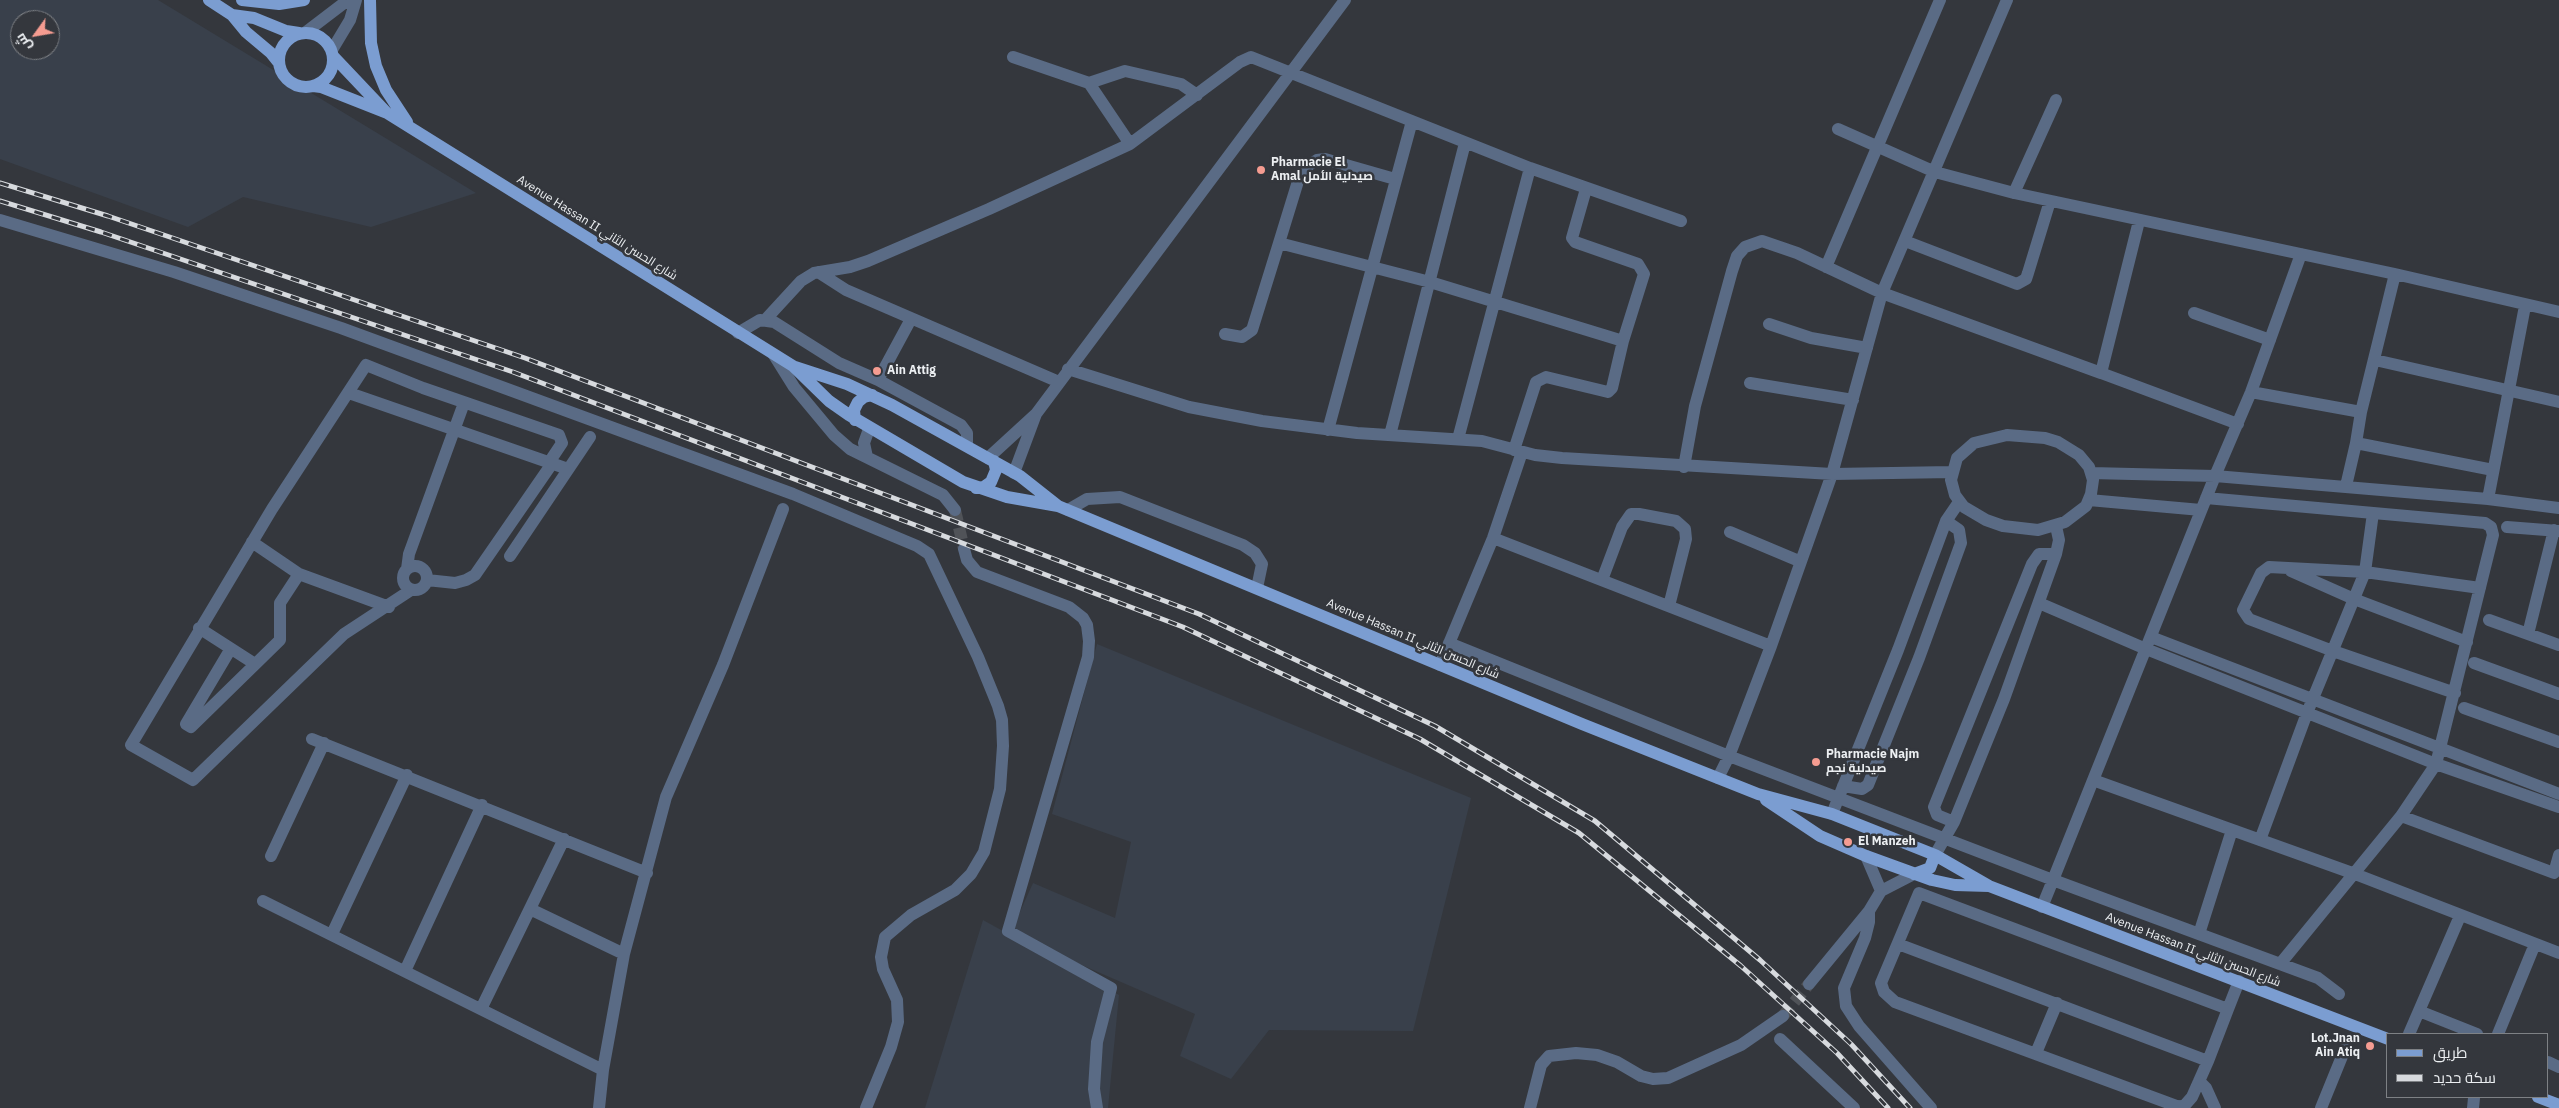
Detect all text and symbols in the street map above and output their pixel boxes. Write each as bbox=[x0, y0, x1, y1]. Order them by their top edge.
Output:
north arrow bbox=[10, 10, 60, 60]
text: ش bbox=[11, 30, 36, 55]
place label: Pharmacie El Amal صيدلية الأمل bbox=[1271, 156, 1373, 184]
marker: Pharmacie El Amal صيدلية الأمل bbox=[1255, 164, 1267, 176]
street label: Avenue Hassan II شارع الحسن الثاني bbox=[514, 172, 680, 284]
place label: Ain Attig bbox=[887, 364, 936, 378]
marker: Ain Attig bbox=[871, 365, 883, 377]
street label: Avenue Hassan II شارع الحسن الثاني bbox=[1324, 596, 1502, 682]
place label: Pharmacie Najm صيدلية نجم bbox=[1826, 748, 1919, 776]
marker: Pharmacie Najm صيدلية نجم bbox=[1810, 756, 1822, 768]
place label: El Manzeh bbox=[1858, 835, 1916, 849]
marker: El Manzeh bbox=[1842, 836, 1854, 848]
street label: Avenue Hassan II شارع الحسن الثاني bbox=[2103, 910, 2283, 990]
place label: Lot.Jnan Ain Atiq bbox=[2311, 1032, 2360, 1060]
legend bbox=[2386, 1033, 2549, 1098]
marker: Lot.Jnan Ain Atiq bbox=[2364, 1040, 2376, 1052]
text: طريق bbox=[2433, 1043, 2467, 1062]
text: سكة حديد bbox=[2433, 1068, 2496, 1087]

